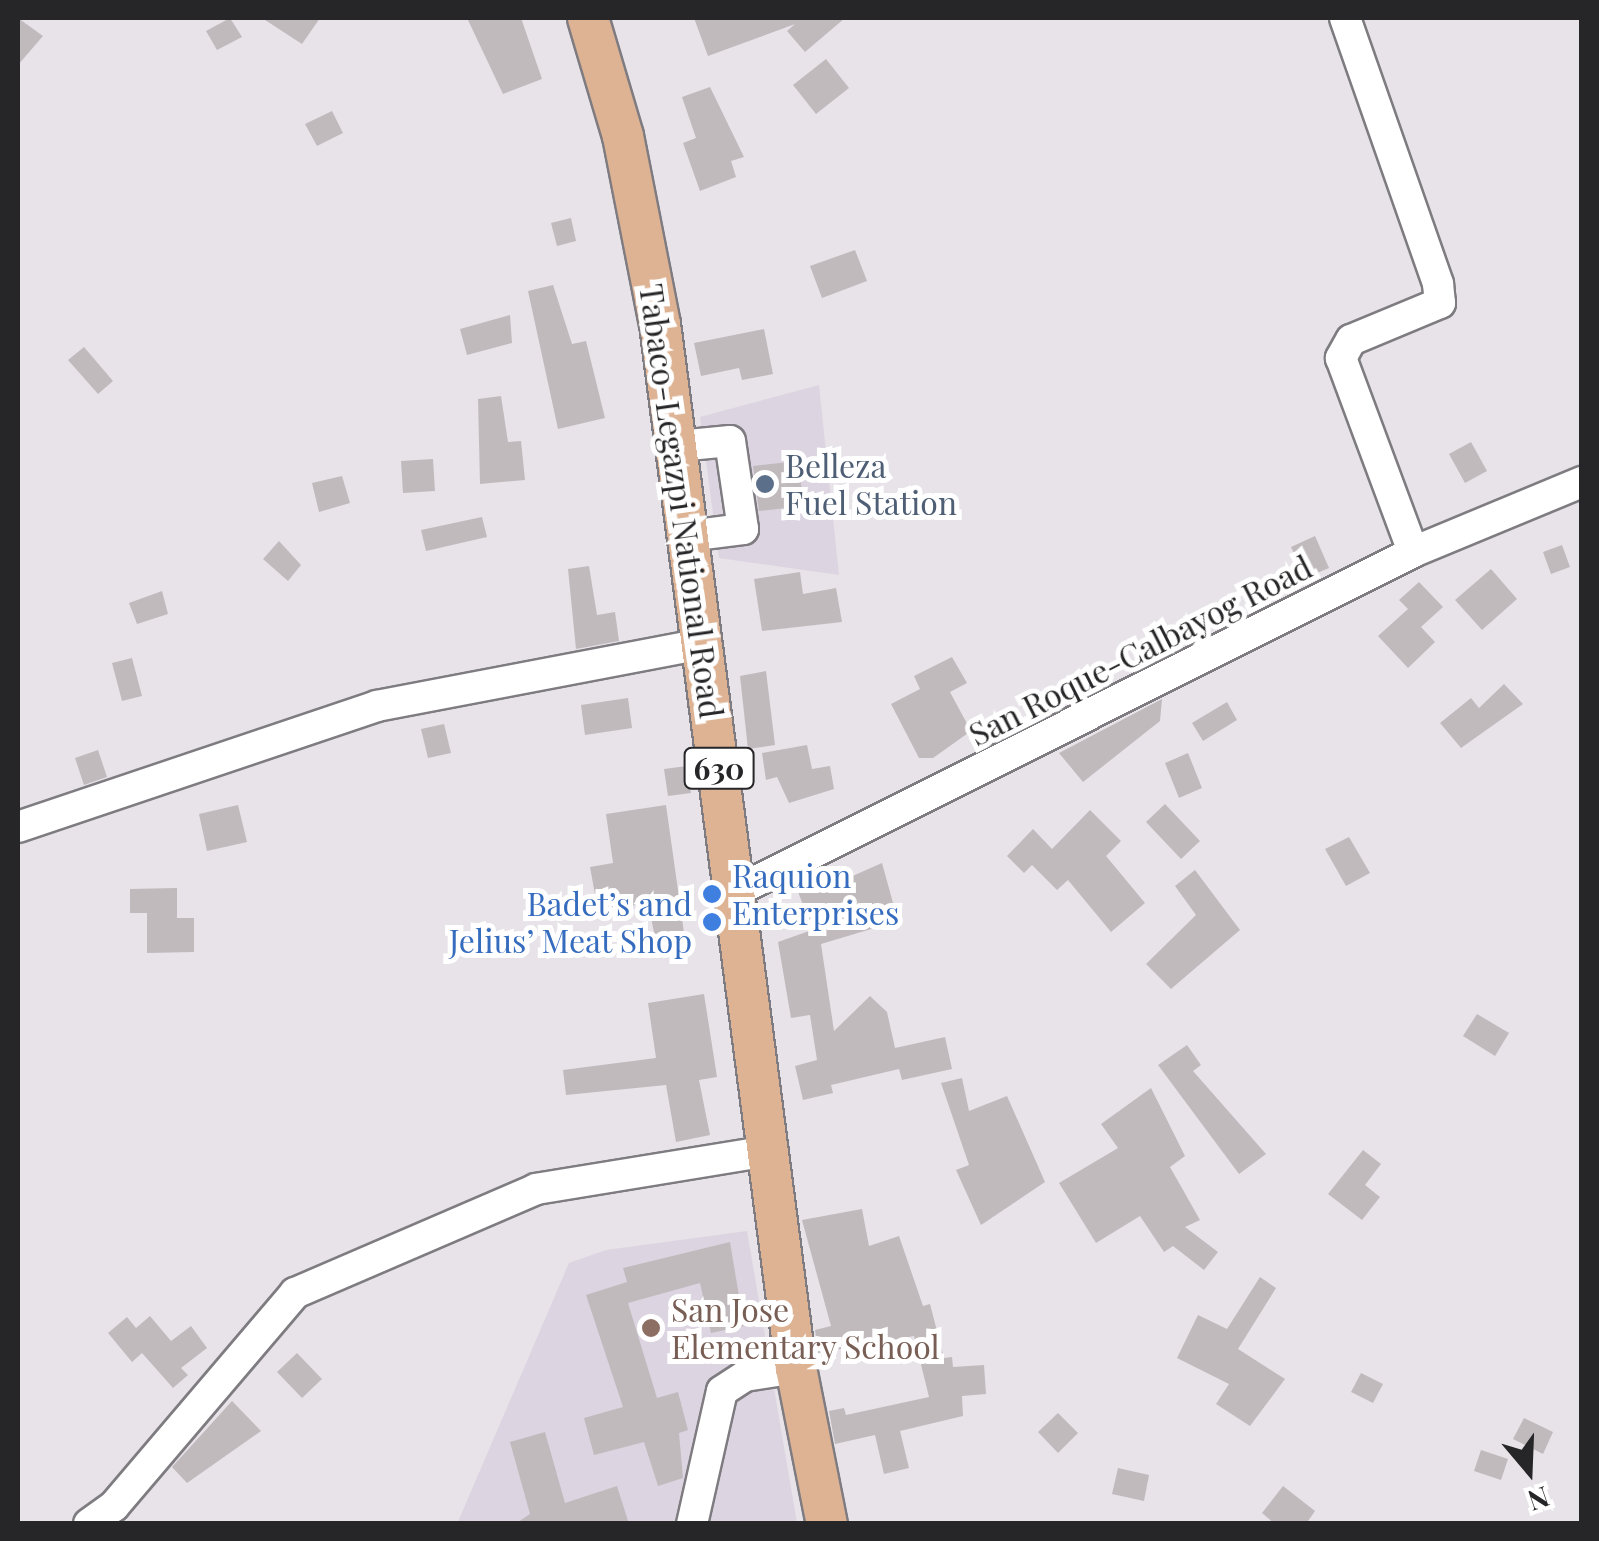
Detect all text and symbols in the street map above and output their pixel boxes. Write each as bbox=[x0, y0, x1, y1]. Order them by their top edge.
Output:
street label: Tabaco-Legazpi National Road bbox=[633, 281, 731, 721]
place label: Belleza Fuel Station bbox=[785, 447, 957, 522]
marker: Belleza Fuel Station bbox=[754, 473, 776, 495]
street label: San Roque-Calbayog Road bbox=[962, 547, 1318, 753]
road number: 630 bbox=[682, 743, 756, 793]
place label: Raquion Enterprises bbox=[732, 857, 899, 932]
marker: Raquion Enterprises bbox=[701, 883, 723, 905]
place label: Badet’s and Jelius’ Meat Shop bbox=[448, 885, 692, 960]
marker: Badet’s and Jelius’ Meat Shop bbox=[701, 911, 723, 933]
place label: San Jose Elementary School bbox=[671, 1291, 940, 1366]
marker: San Jose Elementary School bbox=[640, 1317, 662, 1339]
north arrow bbox=[1479, 1421, 1579, 1521]
text: N bbox=[1523, 1479, 1555, 1521]

